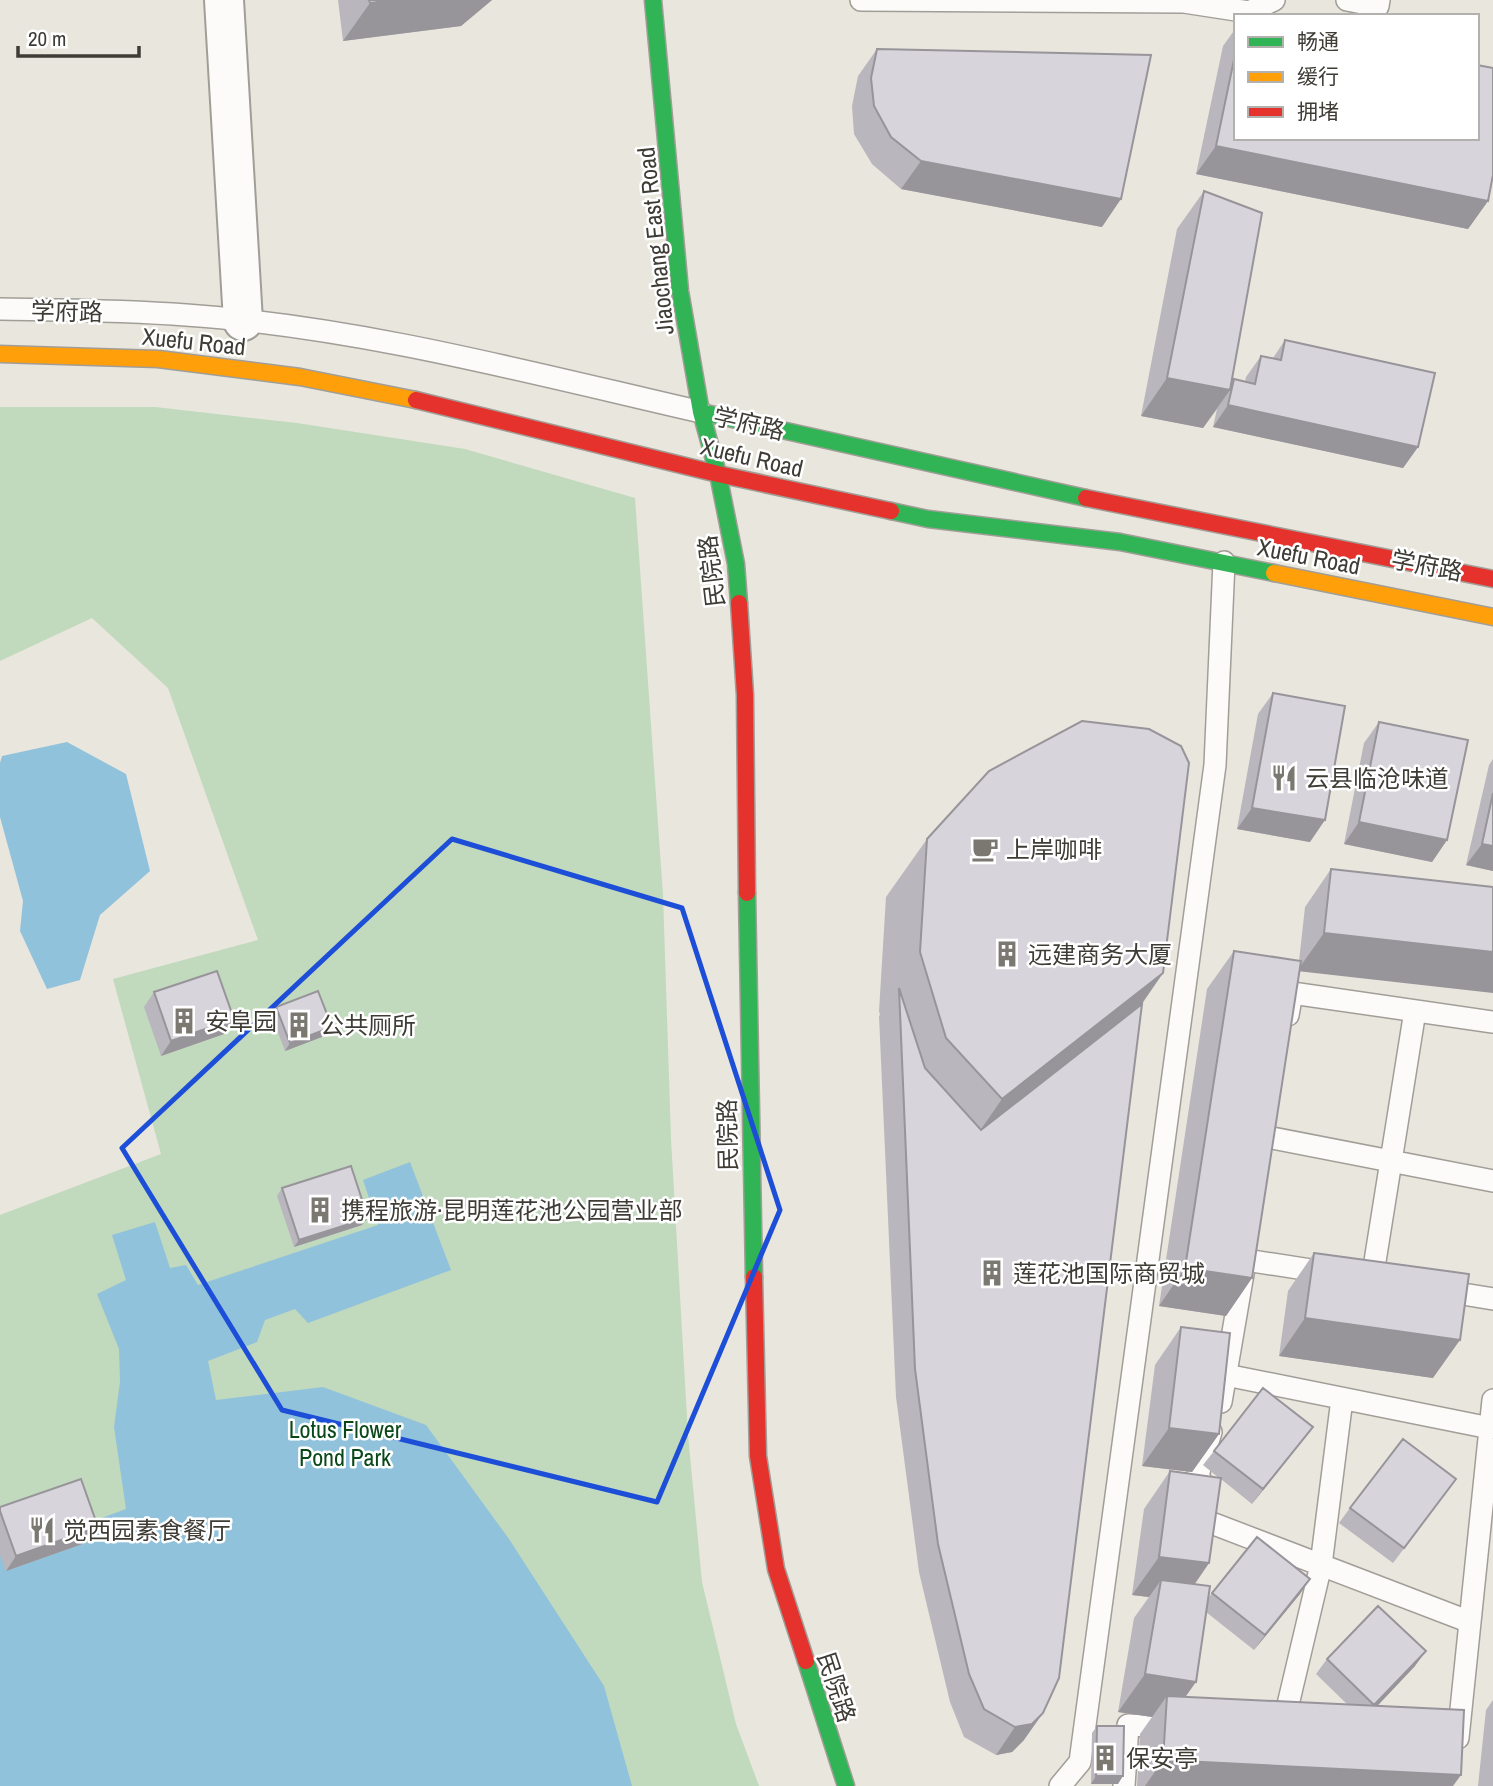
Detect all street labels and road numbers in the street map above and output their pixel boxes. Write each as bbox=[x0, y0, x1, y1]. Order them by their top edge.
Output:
street label: Jiaochang East Road bbox=[629, 146, 681, 336]
street label: 学府路 bbox=[31, 294, 103, 328]
street label: Xuefu Road bbox=[141, 320, 247, 362]
street label: 学府路 bbox=[710, 399, 788, 447]
street label: Xuefu Road bbox=[698, 430, 806, 484]
street label: Xuefu Road bbox=[1255, 530, 1363, 582]
street label: 民院路 bbox=[691, 533, 731, 609]
street label: 学府路 bbox=[1389, 542, 1465, 588]
street label: 民院路 bbox=[710, 1099, 744, 1171]
street label: 民院路 bbox=[811, 1648, 863, 1726]

